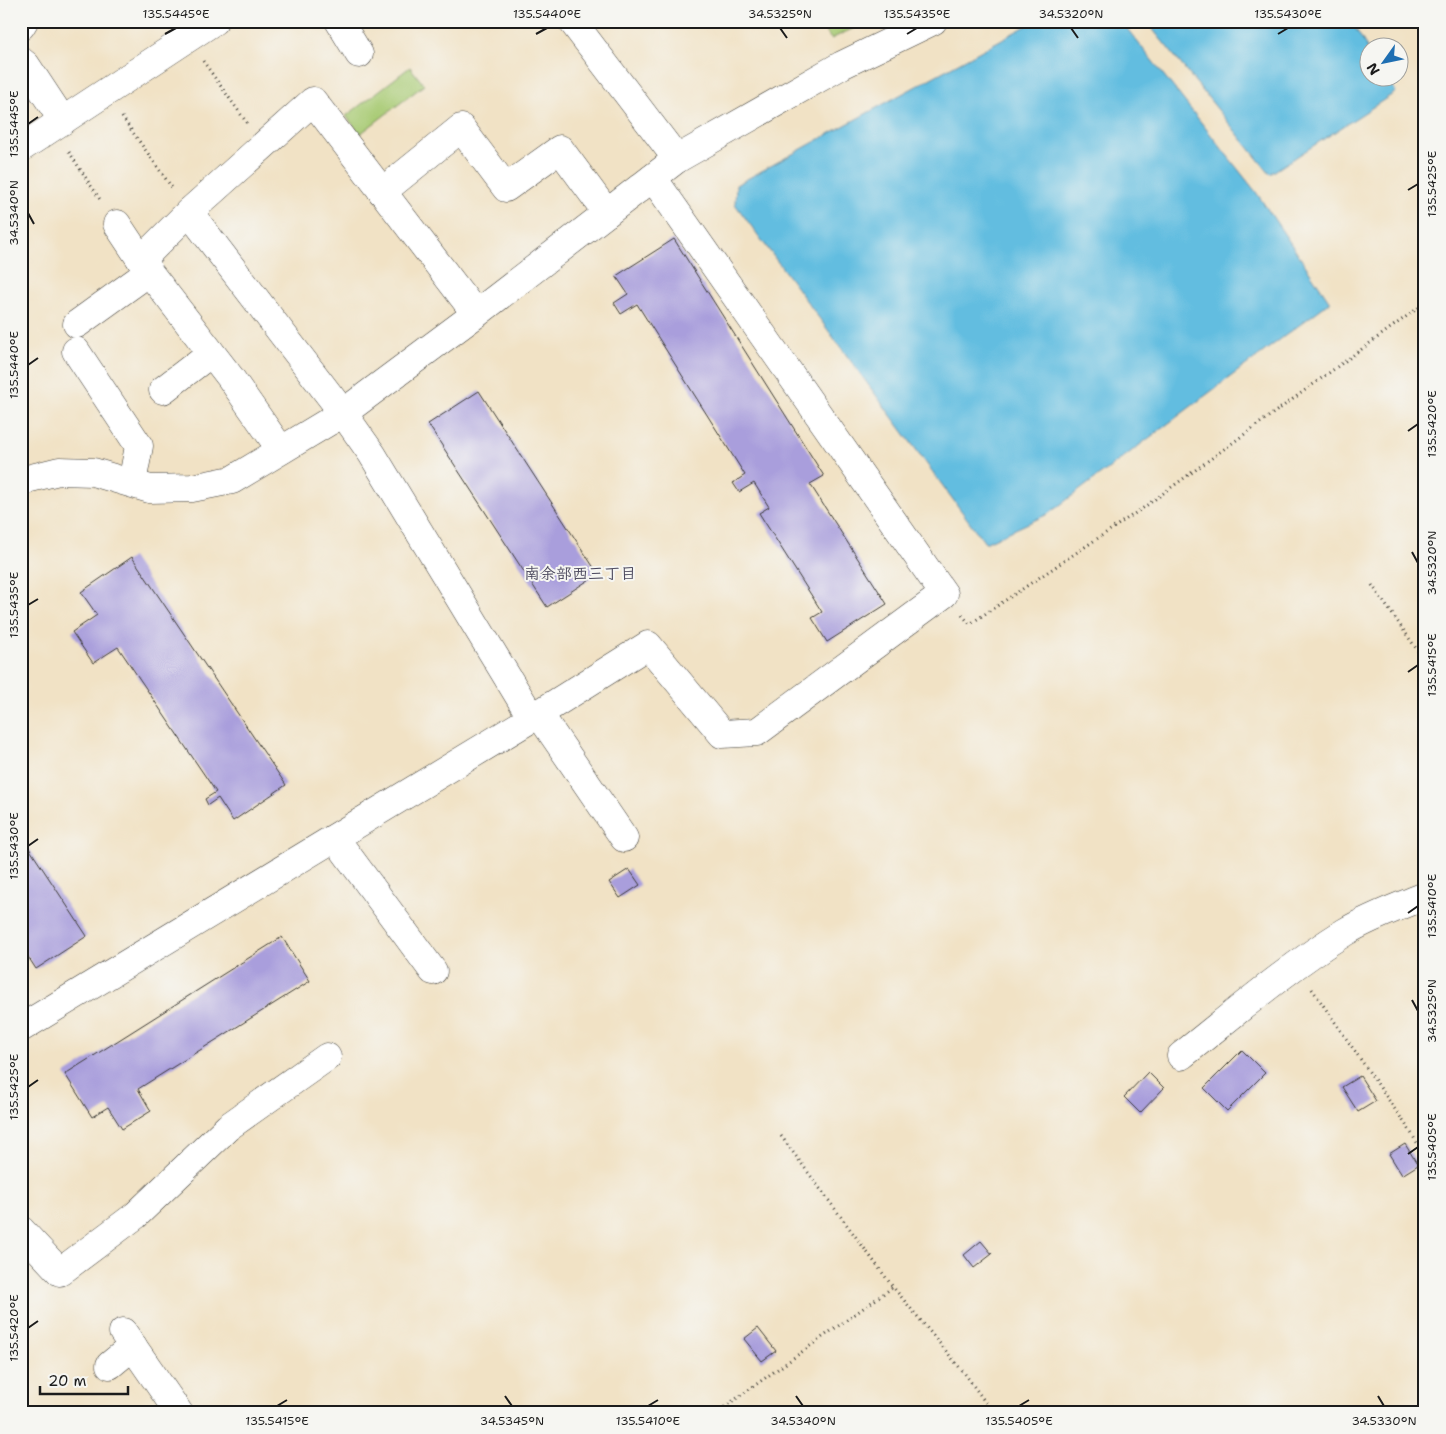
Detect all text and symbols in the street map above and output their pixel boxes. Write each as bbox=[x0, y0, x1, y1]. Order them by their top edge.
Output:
text: 135.5445°E bbox=[143, 6, 209, 22]
text: 135.5440°E bbox=[513, 6, 581, 22]
text: 34.5325°N bbox=[748, 6, 812, 22]
text: 135.5435°E bbox=[884, 6, 950, 22]
text: 34.5320°N bbox=[1039, 6, 1103, 22]
text: 135.5430°E bbox=[1254, 6, 1322, 22]
north arrow bbox=[1358, 38, 1408, 88]
text: N bbox=[1363, 60, 1384, 79]
text: 135.5445°E bbox=[6, 91, 22, 157]
text: 135.5425°E bbox=[1424, 151, 1440, 217]
text: 34.5340°N bbox=[6, 180, 22, 246]
text: 135.5440°E bbox=[6, 331, 22, 399]
text: 135.5420°E bbox=[1424, 390, 1440, 458]
text: 34.5320°N bbox=[1424, 531, 1440, 595]
district label: 南余部西三丁目 bbox=[524, 563, 636, 584]
text: 135.5435°E bbox=[6, 572, 22, 638]
text: 135.5415°E bbox=[1424, 633, 1440, 697]
text: 135.5430°E bbox=[6, 812, 22, 880]
text: 135.5410°E bbox=[1424, 874, 1440, 938]
text: 34.5325°N bbox=[1424, 979, 1440, 1043]
text: 135.5425°E bbox=[6, 1054, 22, 1120]
text: 135.5405°E bbox=[1424, 1113, 1440, 1181]
text: 135.5420°E bbox=[6, 1294, 22, 1362]
scale bar bbox=[40, 1364, 128, 1396]
text: 20 m bbox=[48, 1371, 87, 1391]
text: 135.5415°E bbox=[245, 1413, 309, 1429]
text: 34.5345°N bbox=[480, 1413, 544, 1429]
text: 135.5410°E bbox=[616, 1413, 680, 1429]
text: 34.5340°N bbox=[770, 1413, 836, 1429]
text: 135.5405°E bbox=[985, 1413, 1053, 1429]
text: 34.5330°N bbox=[1351, 1413, 1417, 1429]

